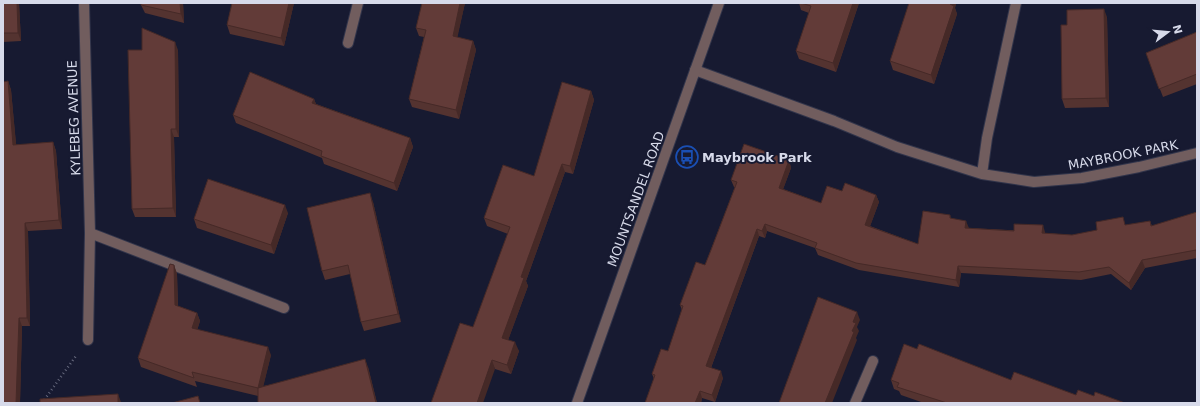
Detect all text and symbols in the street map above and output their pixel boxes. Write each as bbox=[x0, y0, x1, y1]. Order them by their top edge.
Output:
north arrow bbox=[1148, 12, 1188, 52]
text: N bbox=[1170, 23, 1185, 36]
street label: KYLEBEG AVENUE bbox=[64, 60, 84, 176]
street label: MOUNTSANDEL ROAD bbox=[604, 129, 668, 269]
street label: MAYBROOK PARK bbox=[1067, 137, 1180, 173]
bus stop icon: Maybrook Park bbox=[674, 144, 700, 170]
place label: Maybrook Park bbox=[702, 150, 812, 165]

